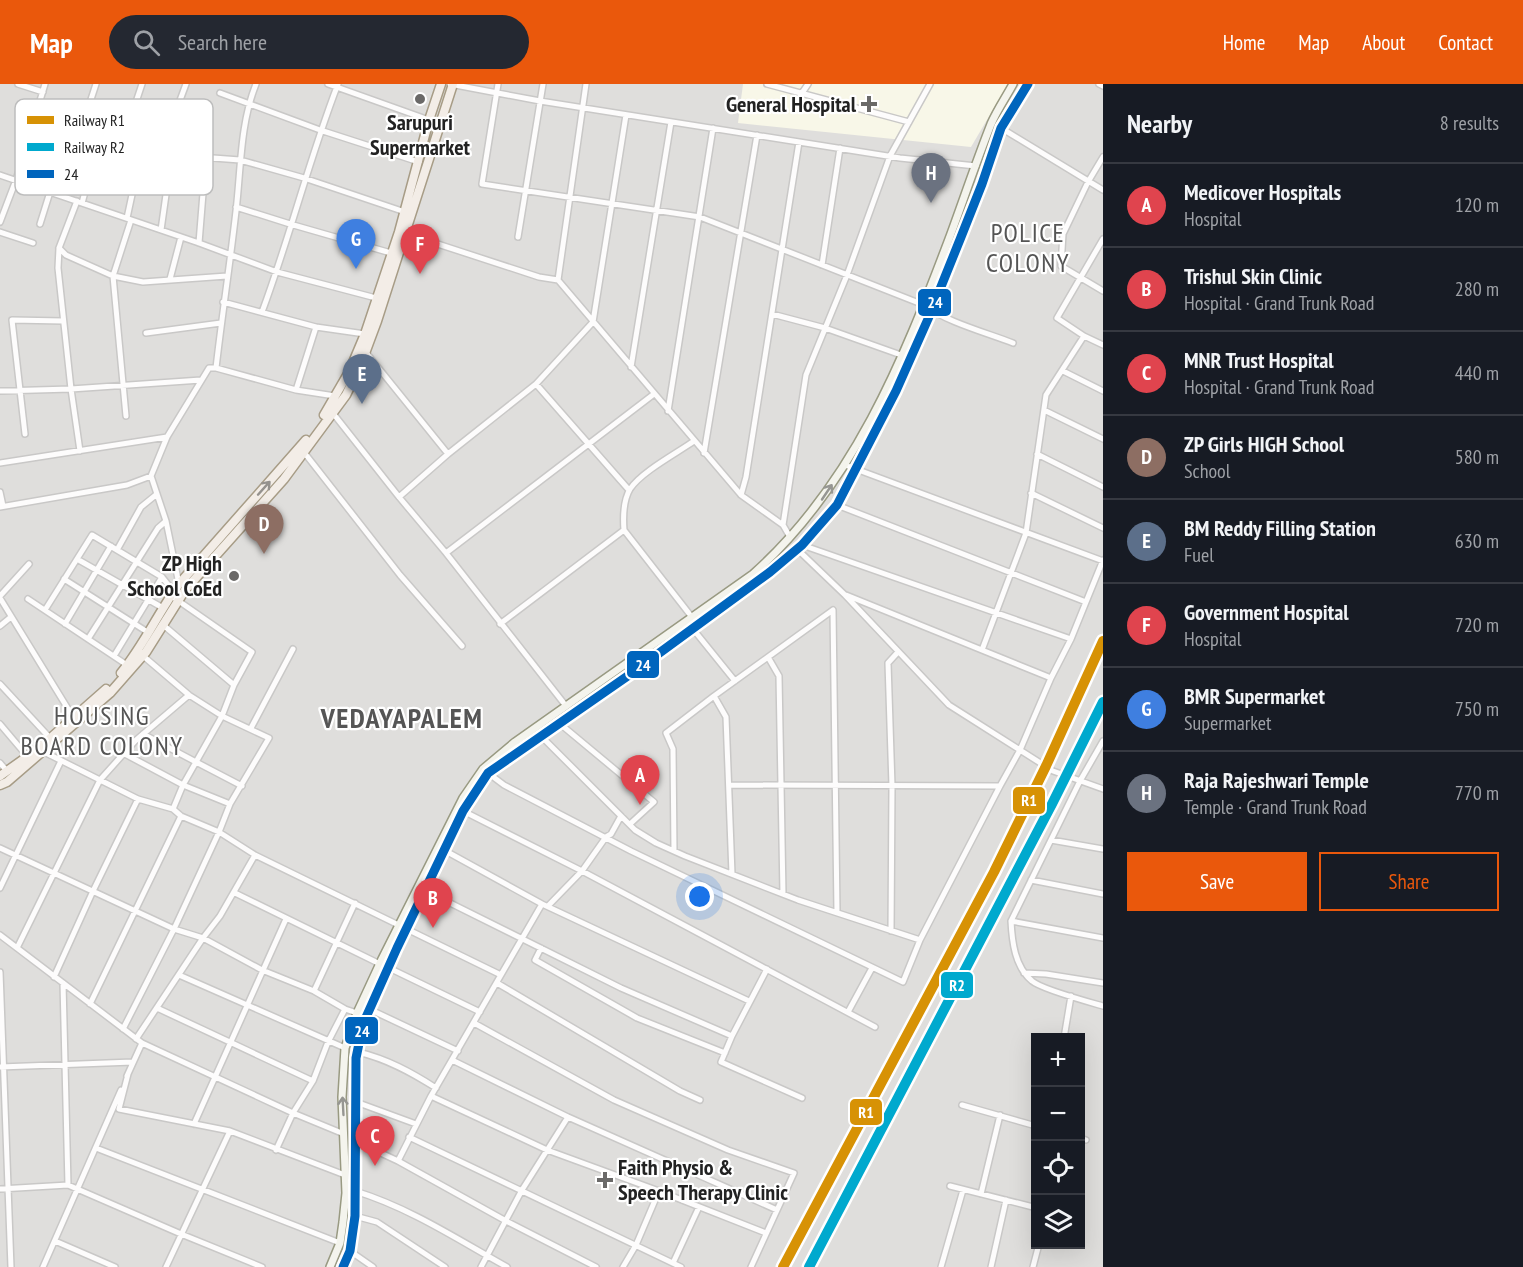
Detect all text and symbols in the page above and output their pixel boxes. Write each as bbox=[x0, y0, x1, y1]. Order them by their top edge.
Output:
search box bbox=[109, 15, 529, 69]
text: Map bbox=[30, 24, 73, 61]
icon: search bbox=[130, 26, 163, 59]
text: Search here bbox=[178, 28, 267, 56]
text: Home bbox=[1223, 29, 1265, 56]
text: Map bbox=[1298, 29, 1329, 56]
text: About bbox=[1362, 29, 1405, 56]
text: Contact bbox=[1438, 29, 1493, 56]
place label: General Hospital bbox=[726, 90, 857, 118]
marker: Sarupuri Supermarket bbox=[413, 92, 427, 106]
marker: General Hospital bbox=[860, 95, 878, 113]
legend bbox=[15, 99, 213, 195]
text: Nearby bbox=[1127, 107, 1192, 140]
place label: Sarupuri Supermarket bbox=[370, 108, 471, 161]
text: Railway R1 bbox=[64, 110, 125, 130]
text: 8 results bbox=[1440, 110, 1499, 136]
text: Railway R2 bbox=[64, 137, 125, 157]
pin: H bbox=[912, 154, 950, 203]
text: 24 bbox=[64, 164, 78, 184]
text: Medicover Hospitals bbox=[1184, 178, 1341, 206]
text: A bbox=[1141, 192, 1152, 218]
text: 120 m bbox=[1455, 192, 1499, 218]
text: Hospital bbox=[1184, 206, 1241, 232]
district label: POLICE COLONY bbox=[986, 216, 1070, 279]
pin: G bbox=[336, 220, 376, 269]
pin: F bbox=[400, 224, 440, 274]
text: Trishul Skin Clinic bbox=[1184, 262, 1322, 290]
text: B bbox=[1142, 276, 1151, 302]
text: 280 m bbox=[1455, 276, 1499, 302]
line badge: 24 bbox=[917, 288, 952, 317]
text: Hospital · Grand Trunk Road bbox=[1184, 290, 1374, 316]
text: 24 bbox=[927, 292, 943, 312]
text: MNR Trust Hospital bbox=[1184, 346, 1334, 374]
pin: E bbox=[342, 354, 382, 404]
text: C bbox=[1142, 360, 1151, 386]
text: 440 m bbox=[1455, 360, 1499, 386]
text: Hospital · Grand Trunk Road bbox=[1184, 374, 1374, 400]
text: ZP Girls HIGH School bbox=[1184, 430, 1344, 458]
text: D bbox=[1141, 444, 1152, 470]
text: 580 m bbox=[1455, 444, 1499, 470]
text: School bbox=[1184, 458, 1230, 484]
one-way arrow bbox=[257, 481, 271, 496]
one-way arrow bbox=[821, 484, 833, 501]
pin: D bbox=[244, 504, 284, 554]
text: BM Reddy Filling Station bbox=[1184, 514, 1376, 542]
text: E bbox=[1142, 528, 1151, 554]
text: 630 m bbox=[1455, 528, 1499, 554]
text: Fuel bbox=[1184, 542, 1214, 568]
place label: ZP High School CoEd bbox=[127, 549, 222, 602]
marker: ZP High School CoEd bbox=[227, 569, 241, 583]
text: Government Hospital bbox=[1184, 598, 1349, 626]
text: F bbox=[1142, 612, 1151, 638]
text: 720 m bbox=[1455, 612, 1499, 638]
text: Hospital bbox=[1184, 626, 1241, 652]
line badge: 24 bbox=[626, 650, 660, 679]
text: 24 bbox=[635, 655, 651, 675]
text: BMR Supermarket bbox=[1184, 682, 1325, 710]
text: G bbox=[1141, 696, 1152, 722]
text: 750 m bbox=[1455, 696, 1499, 722]
district label: HOUSING BOARD COLONY bbox=[21, 699, 183, 762]
district label: VEDAYAPALEM bbox=[320, 699, 483, 736]
text: Supermarket bbox=[1184, 710, 1272, 736]
pin: A bbox=[620, 756, 660, 805]
text: Raja Rajeshwari Temple bbox=[1184, 766, 1369, 794]
text: H bbox=[1141, 780, 1152, 806]
text: 770 m bbox=[1455, 780, 1499, 806]
line badge: R1 bbox=[1012, 786, 1046, 815]
text: R1 bbox=[1021, 790, 1037, 810]
text: Temple · Grand Trunk Road bbox=[1184, 794, 1367, 820]
button: Save bbox=[1127, 852, 1307, 911]
button: Share bbox=[1319, 852, 1499, 911]
pin: B bbox=[414, 878, 452, 928]
your location bbox=[685, 882, 714, 911]
line badge: R2 bbox=[940, 971, 974, 999]
text: R2 bbox=[949, 975, 965, 995]
line badge: 24 bbox=[344, 1016, 379, 1045]
text: 24 bbox=[354, 1021, 370, 1041]
map controls bbox=[1031, 1033, 1085, 1249]
button: + bbox=[1031, 1033, 1085, 1087]
button: − bbox=[1031, 1087, 1085, 1141]
one-way arrow bbox=[337, 1097, 348, 1117]
line badge: R1 bbox=[849, 1098, 883, 1126]
text: R1 bbox=[858, 1102, 874, 1122]
pin: C bbox=[356, 1116, 394, 1166]
button: locate bbox=[1031, 1141, 1085, 1195]
place label: Faith Physio & Speech Therapy Clinic bbox=[618, 1153, 788, 1206]
marker: Faith Physio & Speech Therapy Clinic bbox=[596, 1171, 614, 1189]
button: layers bbox=[1031, 1195, 1085, 1249]

